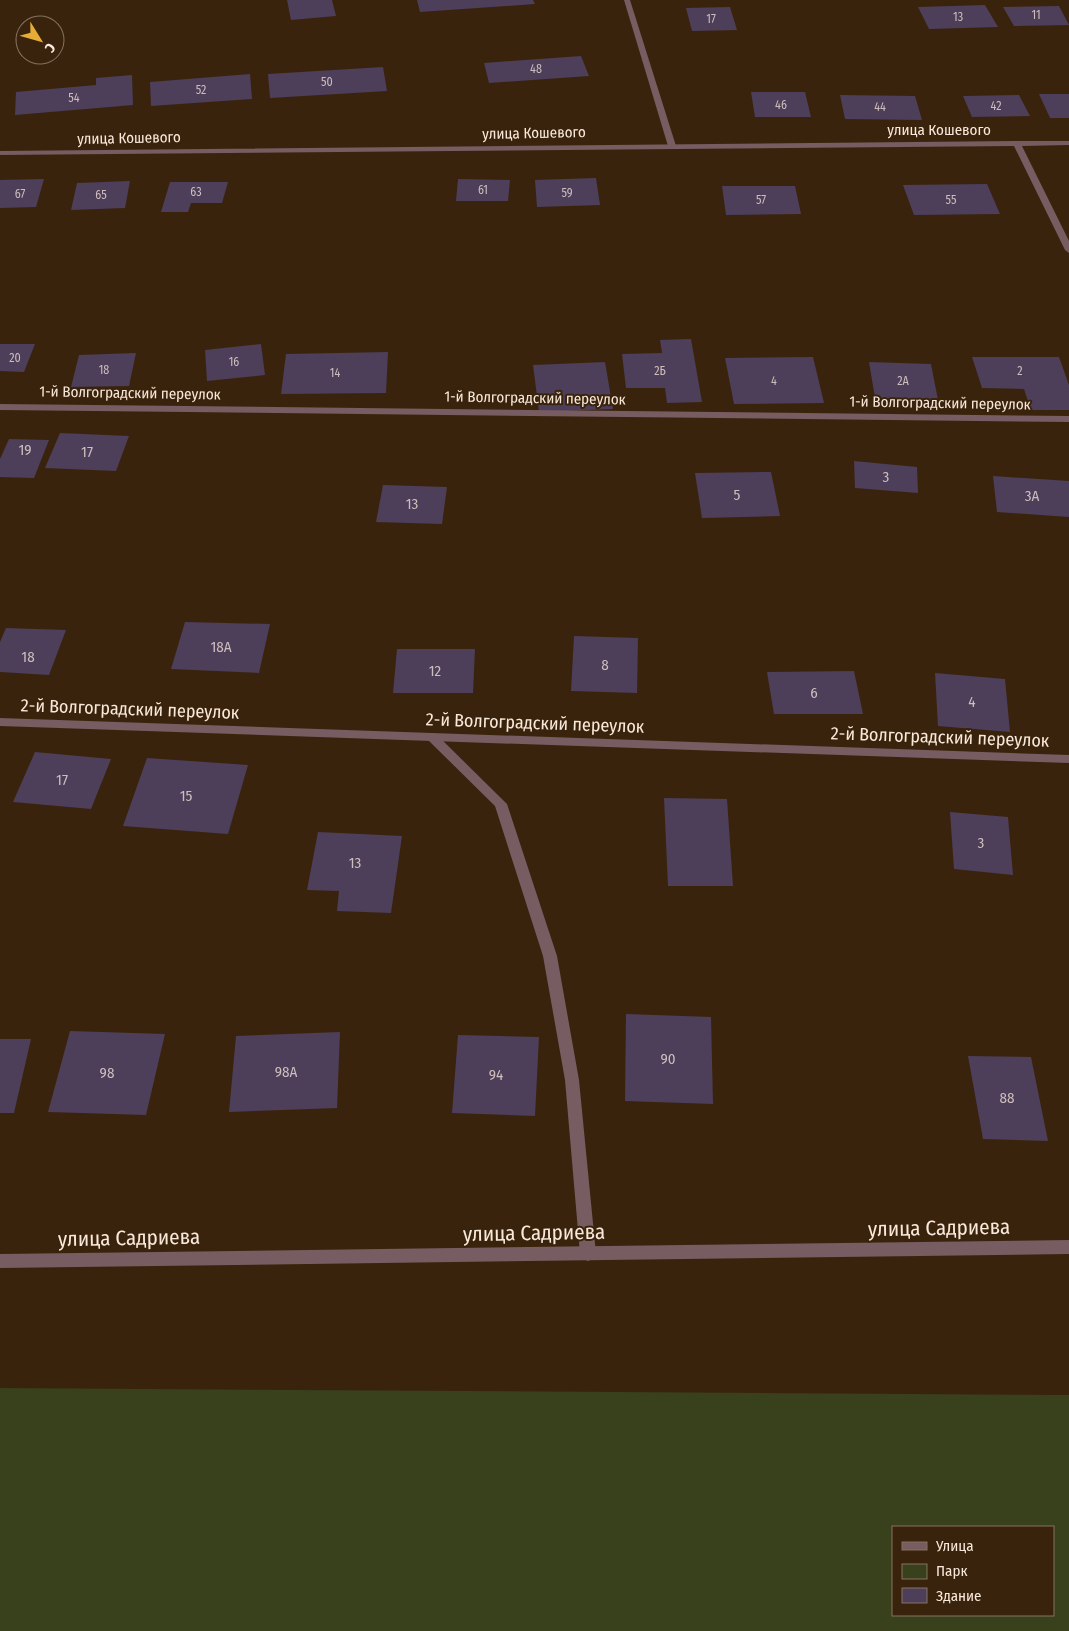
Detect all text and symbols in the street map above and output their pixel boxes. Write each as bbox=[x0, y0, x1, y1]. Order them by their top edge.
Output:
house number: 11 bbox=[1031, 8, 1041, 22]
house number: 13 bbox=[953, 10, 963, 24]
house number: 17 bbox=[706, 12, 716, 26]
north arrow bbox=[15, 15, 65, 65]
text: С bbox=[41, 39, 59, 56]
house number: 48 bbox=[530, 62, 542, 76]
house number: 50 bbox=[321, 75, 333, 89]
house number: 52 bbox=[196, 83, 206, 97]
house number: 54 bbox=[68, 91, 80, 105]
house number: 46 bbox=[775, 98, 787, 112]
house number: 42 bbox=[991, 99, 1001, 113]
house number: 44 bbox=[874, 100, 886, 114]
street label: улица Кошевого bbox=[887, 121, 991, 139]
street label: улица Кошевого bbox=[482, 123, 586, 143]
street label: улица Кошевого bbox=[77, 128, 181, 148]
house number: 61 bbox=[478, 183, 488, 197]
house number: 63 bbox=[190, 185, 202, 199]
house number: 59 bbox=[561, 186, 573, 200]
house number: 67 bbox=[15, 187, 25, 201]
house number: 65 bbox=[95, 188, 107, 202]
house number: 57 bbox=[756, 193, 766, 207]
house number: 55 bbox=[946, 193, 957, 207]
house number: 20 bbox=[9, 351, 21, 365]
house number: 16 bbox=[229, 355, 239, 369]
house number: 18 bbox=[99, 363, 109, 377]
house number: 2Б bbox=[654, 364, 666, 378]
house number: 2 bbox=[1017, 364, 1023, 378]
house number: 14 bbox=[330, 366, 340, 380]
house number: 4 bbox=[771, 374, 777, 388]
house number: 2А bbox=[897, 374, 909, 388]
street label: 1-й Волгоградский переулок bbox=[39, 382, 221, 404]
street label: 1-й Волгоградский переулок bbox=[444, 387, 626, 409]
street label: 1-й Волгоградский переулок bbox=[849, 392, 1031, 414]
house number: 19 bbox=[18, 441, 32, 459]
house number: 17 bbox=[81, 443, 93, 461]
house number: 3 bbox=[883, 468, 890, 486]
house number: 5 bbox=[734, 486, 741, 504]
house number: 3А bbox=[1025, 487, 1039, 505]
house number: 13 bbox=[406, 495, 419, 513]
house number: 18А bbox=[210, 638, 232, 656]
house number: 18 bbox=[21, 648, 35, 666]
house number: 8 bbox=[601, 656, 609, 674]
house number: 12 bbox=[429, 662, 442, 680]
house number: 6 bbox=[810, 684, 818, 702]
house number: 4 bbox=[968, 693, 976, 711]
street label: 2-й Волгоградский переулок bbox=[20, 694, 240, 724]
street label: 2-й Волгоградский переулок bbox=[425, 708, 645, 738]
street label: 2-й Волгоградский переулок bbox=[830, 722, 1050, 752]
house number: 17 bbox=[56, 771, 68, 789]
house number: 15 bbox=[180, 787, 192, 805]
house number: 3 bbox=[978, 834, 985, 852]
house number: 13 bbox=[349, 854, 362, 872]
house number: 90 bbox=[660, 1050, 676, 1068]
house number: 98А bbox=[275, 1063, 297, 1081]
house number: 98 bbox=[100, 1064, 114, 1082]
house number: 94 bbox=[489, 1066, 503, 1084]
house number: 88 bbox=[999, 1089, 1015, 1107]
street label: улица Садриева bbox=[868, 1214, 1010, 1242]
street label: улица Садриева bbox=[463, 1219, 605, 1247]
street label: улица Садриева bbox=[58, 1224, 200, 1252]
legend bbox=[892, 1526, 1054, 1616]
text: Улица bbox=[935, 1537, 974, 1555]
text: Парк bbox=[936, 1562, 967, 1580]
text: Здание bbox=[936, 1587, 982, 1605]

